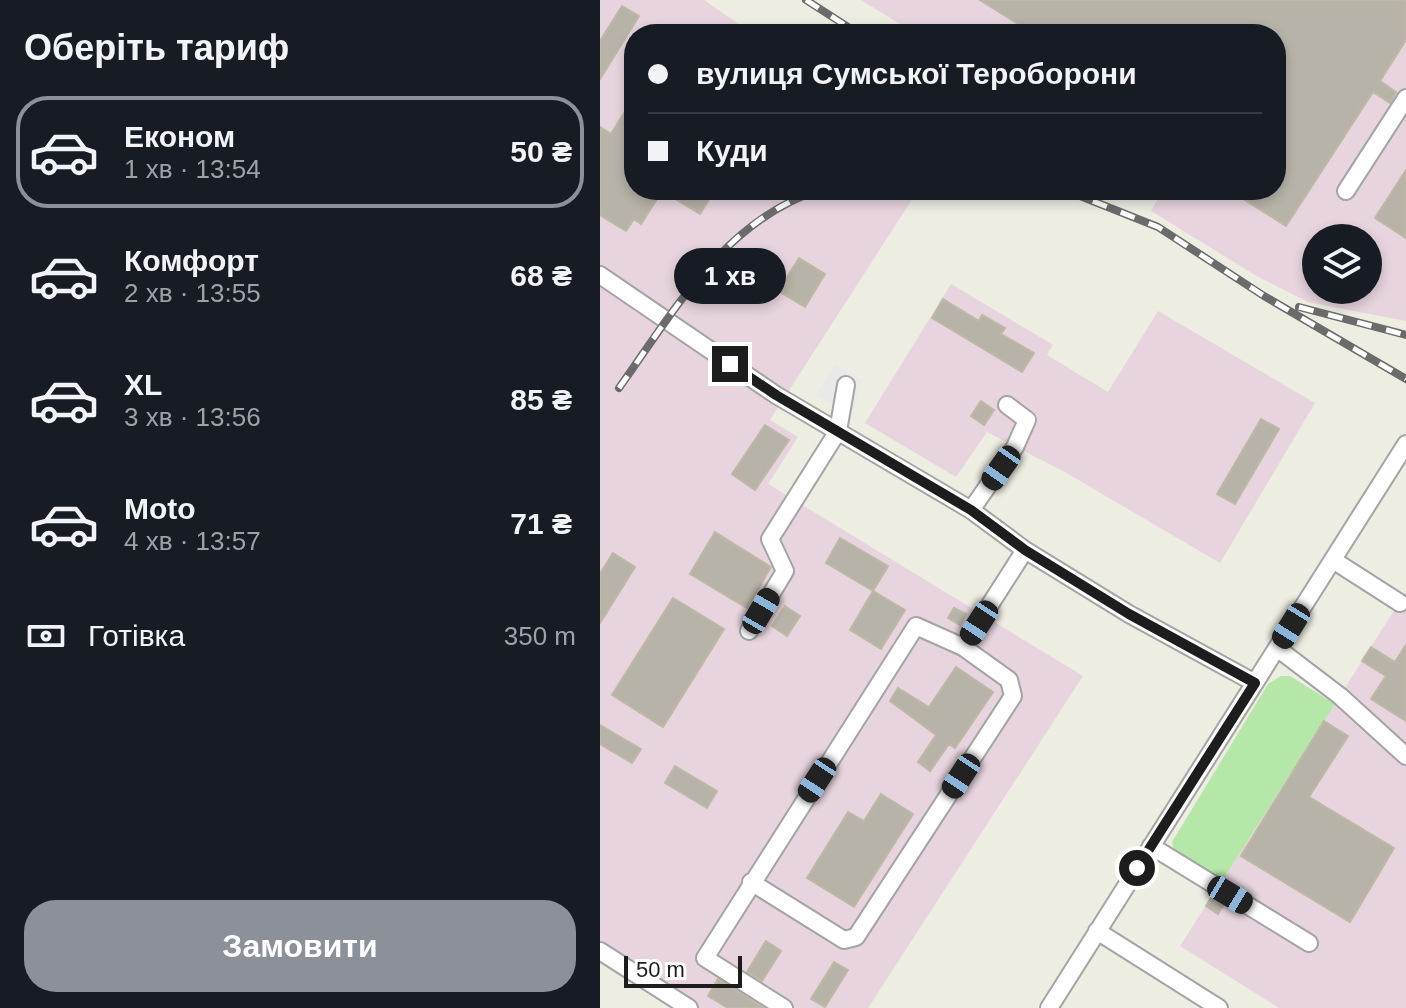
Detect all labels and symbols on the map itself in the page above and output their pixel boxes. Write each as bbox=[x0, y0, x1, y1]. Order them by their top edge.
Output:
callout: 1 хв bbox=[674, 248, 786, 304]
route end bbox=[712, 346, 748, 382]
car bbox=[977, 441, 1025, 495]
car bbox=[739, 584, 783, 638]
car bbox=[956, 596, 1002, 650]
car bbox=[1268, 599, 1314, 653]
car bbox=[938, 749, 984, 803]
car bbox=[794, 753, 840, 807]
route start bbox=[1119, 850, 1155, 886]
car bbox=[1203, 872, 1257, 918]
scale bar bbox=[624, 952, 742, 988]

